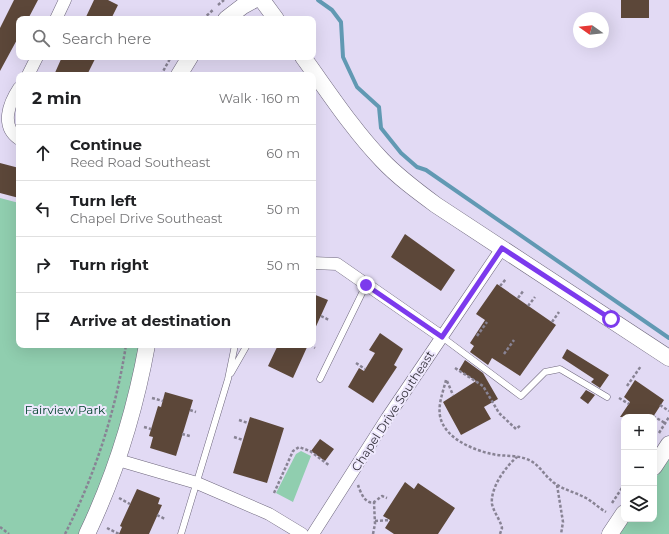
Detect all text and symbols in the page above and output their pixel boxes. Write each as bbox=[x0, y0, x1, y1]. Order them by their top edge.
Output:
north arrow bbox=[573, 12, 609, 48]
search box bbox=[16, 16, 316, 60]
icon: search bbox=[30, 27, 52, 49]
text: Search here bbox=[62, 29, 151, 48]
text: 2 min bbox=[32, 88, 82, 108]
text: Walk · 160 m bbox=[219, 90, 300, 106]
text: Continue bbox=[70, 135, 142, 154]
icon: ahead bbox=[32, 142, 54, 164]
text: 60 m bbox=[266, 145, 300, 161]
text: Reed Road Southeast bbox=[70, 154, 211, 170]
text: Turn left bbox=[70, 191, 137, 210]
icon: left bbox=[32, 198, 54, 220]
text: 50 m bbox=[267, 201, 300, 217]
text: Chapel Drive Southeast bbox=[70, 210, 223, 226]
icon: right bbox=[32, 254, 54, 276]
text: Turn right bbox=[70, 255, 149, 274]
text: 50 m bbox=[267, 257, 300, 273]
route end bbox=[357, 276, 375, 294]
icon: arrive bbox=[32, 310, 54, 332]
route start bbox=[602, 310, 620, 328]
text: Arrive at destination bbox=[70, 311, 231, 330]
street label: Chapel Drive Southeast bbox=[348, 347, 437, 474]
park label: Fairview Park bbox=[25, 402, 106, 417]
map controls bbox=[621, 414, 657, 522]
button: + bbox=[621, 414, 657, 450]
button: − bbox=[621, 450, 657, 486]
button: layers bbox=[621, 486, 657, 522]

